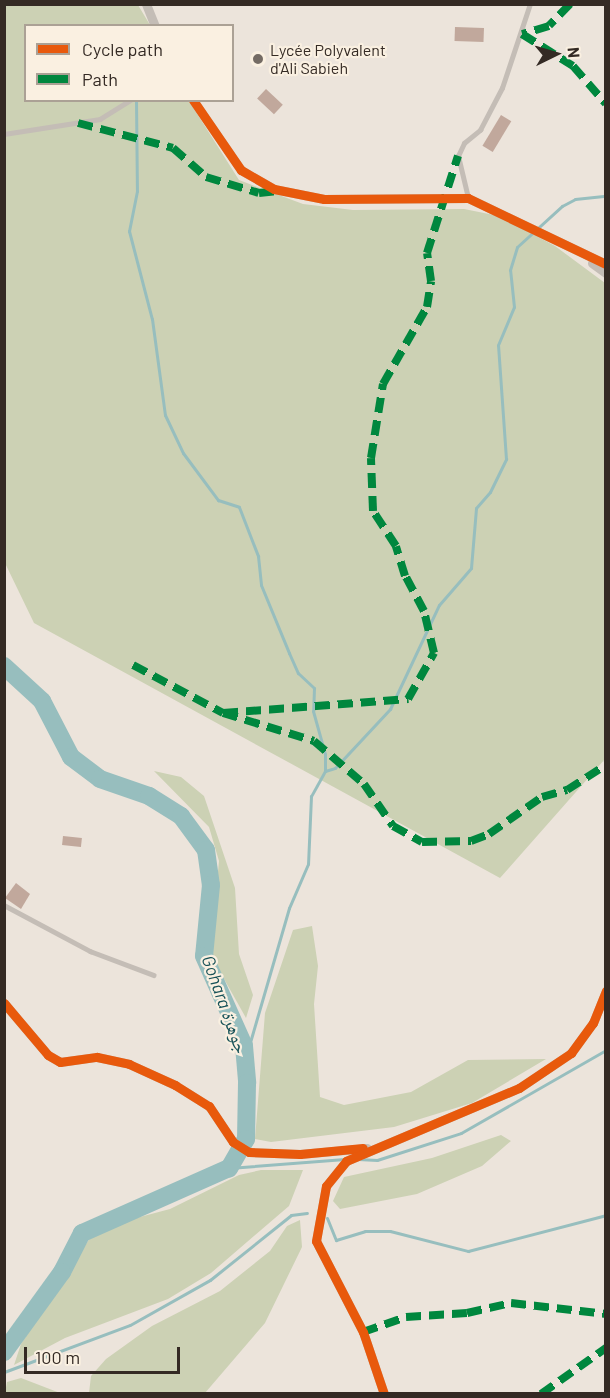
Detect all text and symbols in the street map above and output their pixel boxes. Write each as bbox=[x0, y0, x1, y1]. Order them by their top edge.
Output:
legend bbox=[24, 24, 234, 102]
north arrow bbox=[526, 24, 586, 84]
text: Cycle path bbox=[82, 38, 163, 60]
place label: Lycée Polyvalent d'Ali Sabieh bbox=[270, 40, 386, 78]
text: N bbox=[565, 46, 584, 59]
marker: Lycée Polyvalent d'Ali Sabieh bbox=[251, 52, 265, 66]
text: Path bbox=[82, 68, 118, 90]
water label: Gohara جوهرة bbox=[197, 952, 253, 1056]
scale bar bbox=[27, 1335, 183, 1373]
text: 100 m bbox=[35, 1346, 80, 1368]

